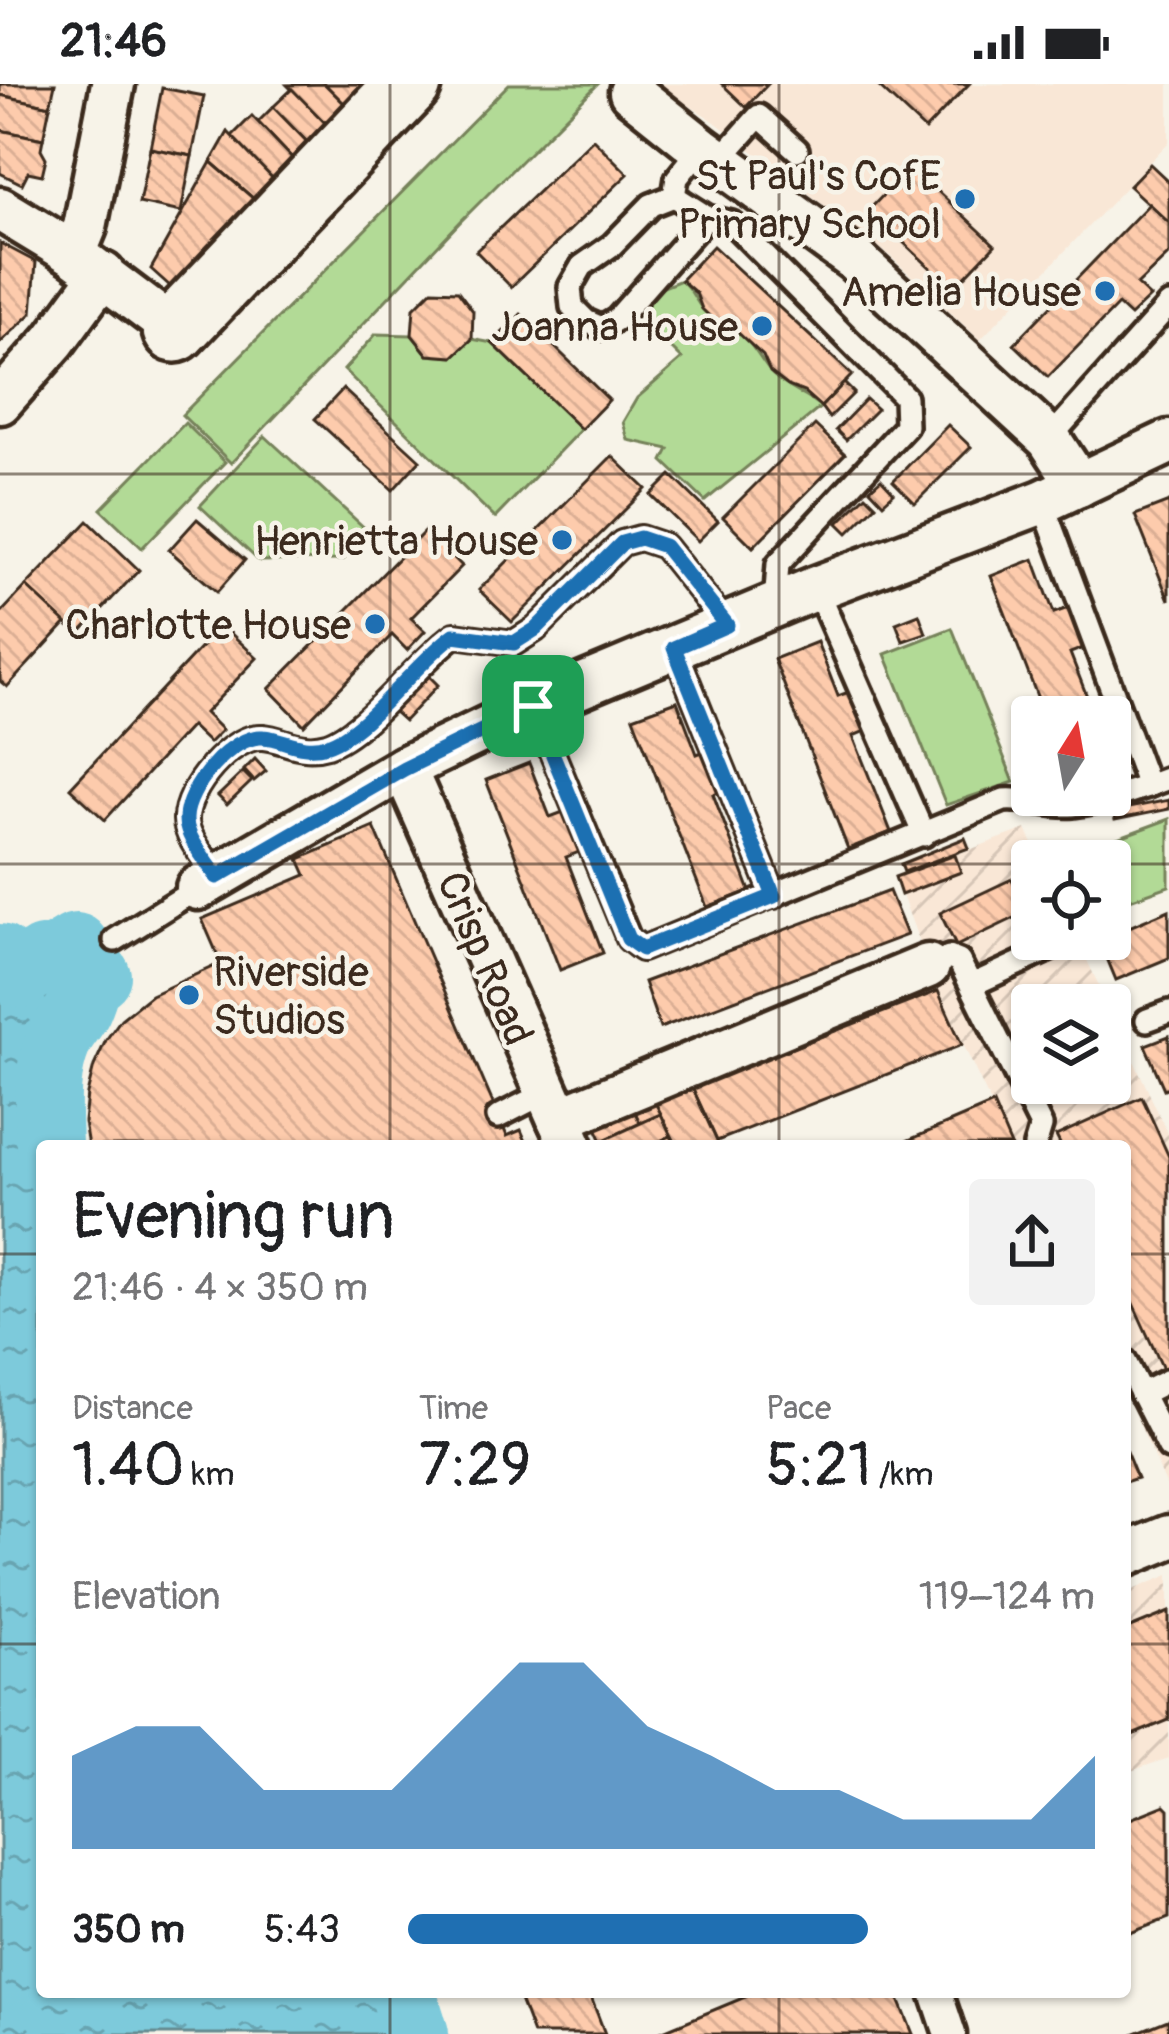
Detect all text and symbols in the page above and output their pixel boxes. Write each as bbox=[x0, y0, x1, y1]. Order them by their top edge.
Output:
text: 21:46 bbox=[60, 14, 167, 70]
place label: St Paul's CofE Primary School bbox=[678, 151, 941, 251]
marker: St Paul's CofE Primary School bbox=[952, 186, 978, 212]
place label: Amelia House bbox=[841, 267, 1081, 319]
marker: Amelia House bbox=[1092, 278, 1118, 304]
place label: Joanna House bbox=[491, 302, 738, 354]
marker: Joanna House bbox=[749, 313, 775, 339]
place label: Henrietta House bbox=[254, 516, 538, 568]
marker: Henrietta House bbox=[549, 527, 575, 553]
place label: Charlotte House bbox=[65, 600, 351, 652]
marker: Charlotte House bbox=[362, 611, 388, 637]
pin bbox=[482, 655, 584, 757]
icon: arrive bbox=[500, 673, 566, 739]
north arrow bbox=[1011, 696, 1131, 816]
map controls bbox=[1011, 696, 1131, 1104]
button: locate bbox=[1011, 840, 1131, 960]
street label: Crisp Road bbox=[424, 864, 544, 1053]
place label: Riverside Studios bbox=[213, 947, 369, 1047]
marker: Riverside Studios bbox=[176, 982, 202, 1008]
button: layers bbox=[1011, 984, 1131, 1104]
text: Evening run bbox=[72, 1176, 395, 1259]
button: share bbox=[969, 1179, 1095, 1305]
text: 21:46 · 4 × 350 m bbox=[72, 1263, 368, 1312]
text: Distance bbox=[72, 1388, 193, 1429]
text: Time bbox=[419, 1388, 488, 1429]
text: Pace bbox=[766, 1388, 831, 1429]
text: 1.40 bbox=[72, 1429, 184, 1504]
text: 7:29 bbox=[419, 1429, 531, 1504]
text: 5:21 bbox=[766, 1429, 872, 1504]
text: km bbox=[184, 1454, 235, 1495]
text: /km bbox=[872, 1454, 934, 1495]
text: Elevation bbox=[72, 1572, 221, 1621]
text: 119–124 m bbox=[919, 1572, 1095, 1621]
text: 350 m bbox=[72, 1905, 185, 1954]
text: 5:43 bbox=[264, 1905, 340, 1954]

